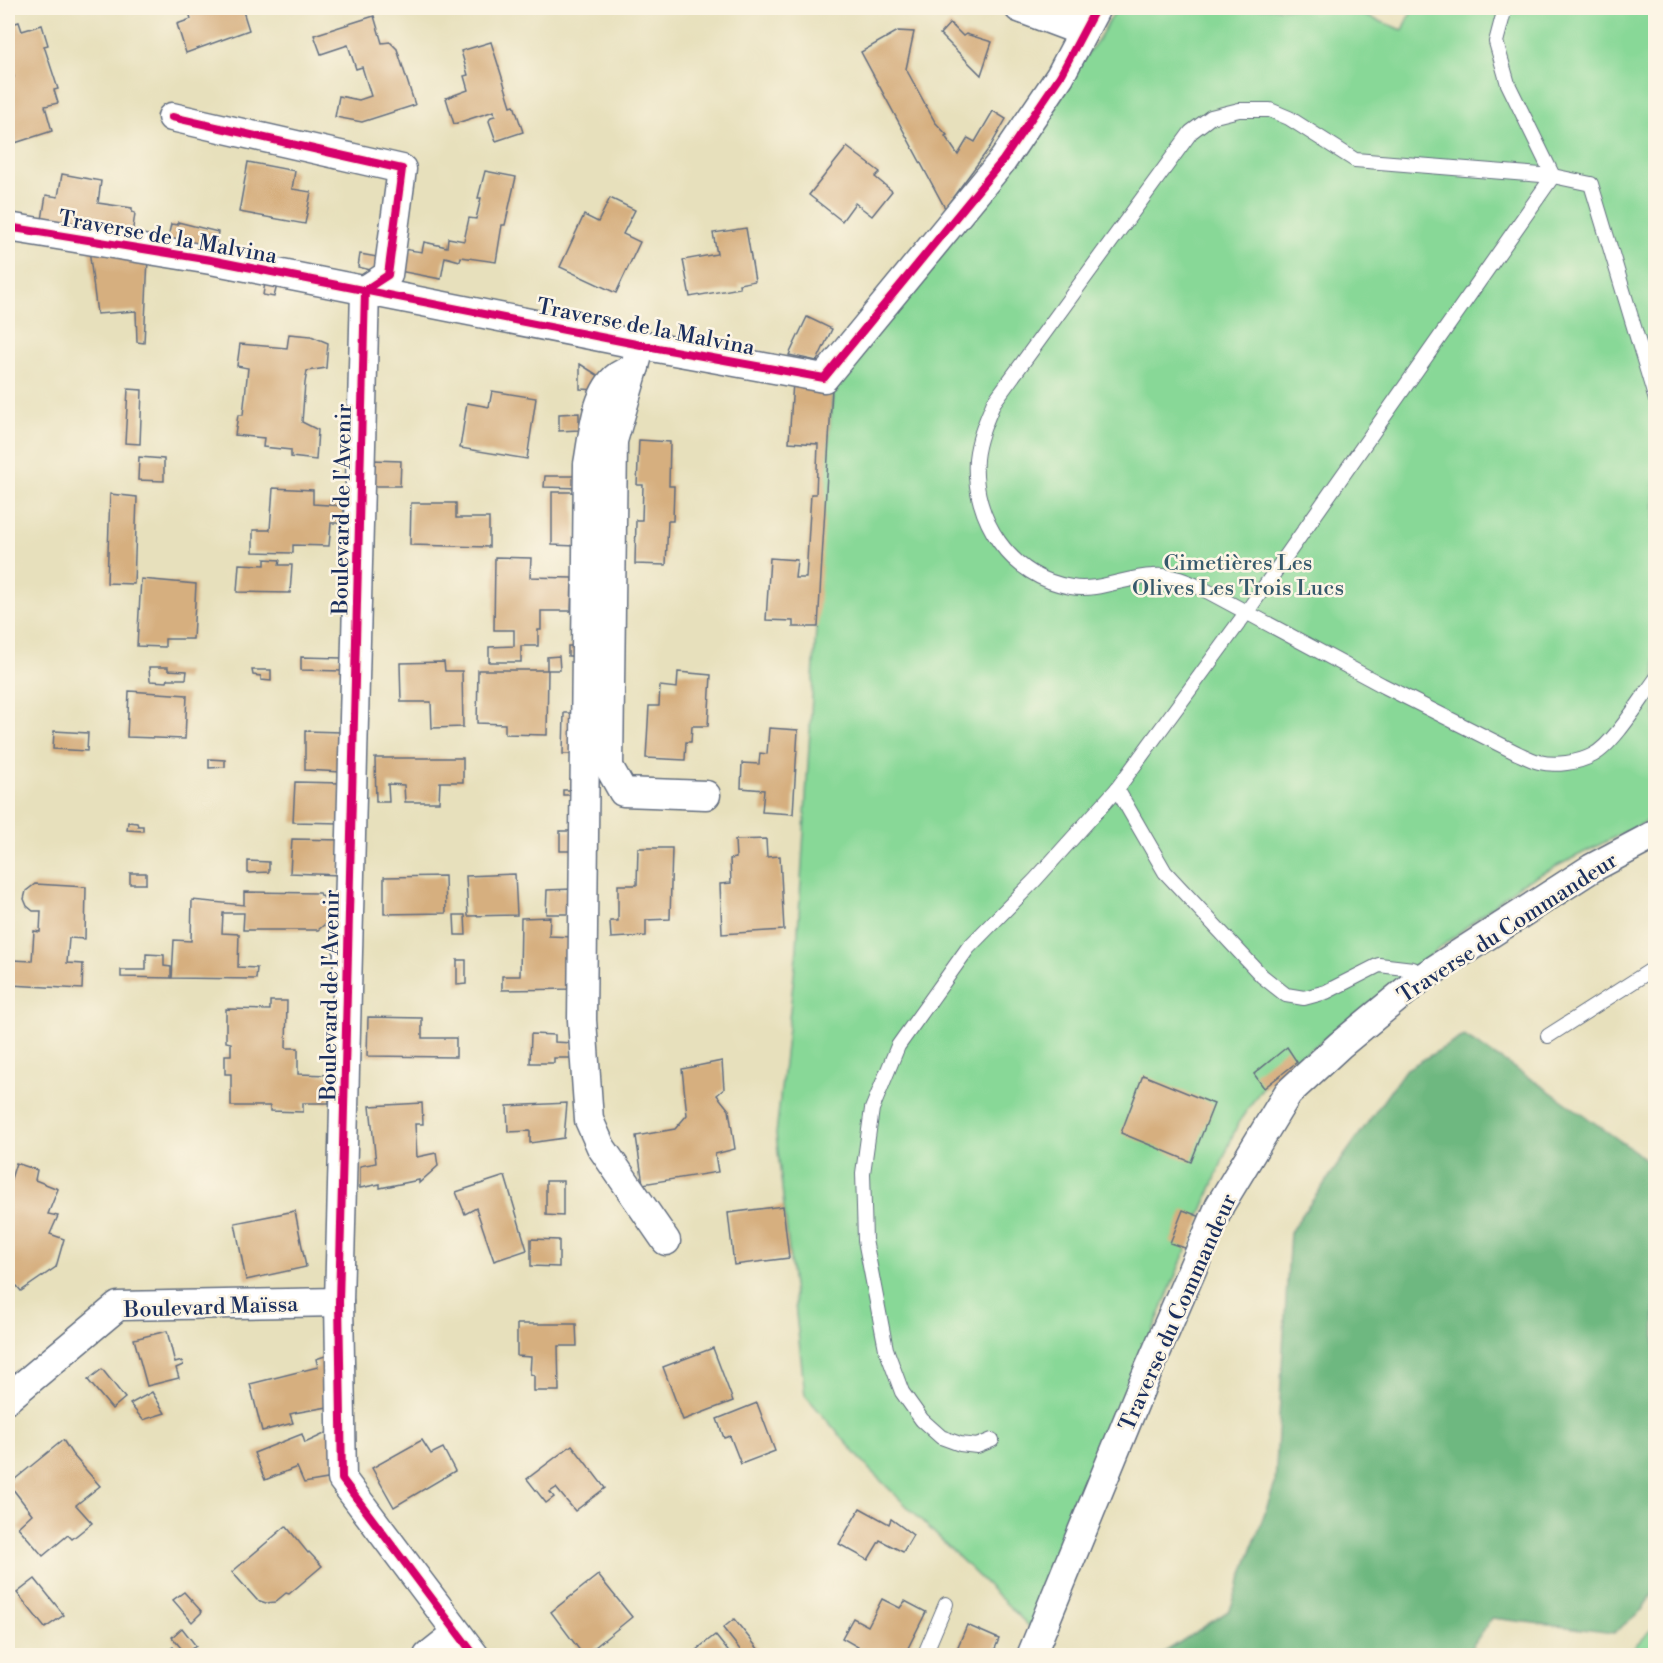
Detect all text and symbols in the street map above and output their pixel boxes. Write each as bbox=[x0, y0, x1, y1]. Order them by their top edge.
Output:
street label: Traverse de la Malvina bbox=[56, 205, 280, 270]
street label: Traverse de la Malvina bbox=[534, 293, 758, 362]
street label: Boulevard de l'Avenir bbox=[327, 403, 358, 616]
park label: Cimetières Les Olives Les Trois Lucs bbox=[1132, 550, 1344, 602]
street label: Traverse du Commandeur bbox=[1393, 847, 1623, 1010]
street label: Boulevard de l'Avenir bbox=[315, 889, 346, 1102]
street label: Traverse du Commandeur bbox=[1114, 1190, 1243, 1435]
street label: Boulevard Maïssa bbox=[122, 1291, 300, 1324]

